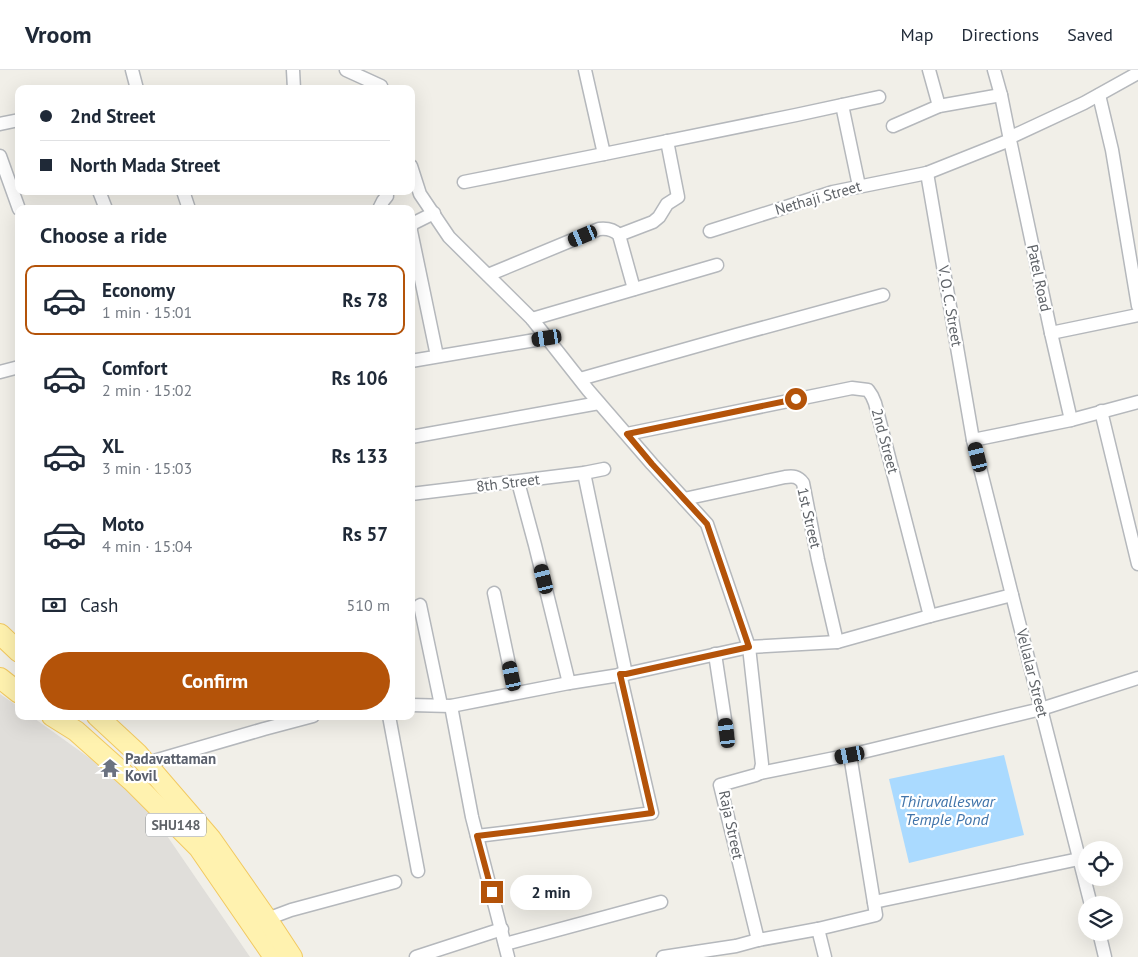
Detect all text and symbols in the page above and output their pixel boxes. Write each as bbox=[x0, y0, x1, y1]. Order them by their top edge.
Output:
text: Vroom bbox=[25, 19, 92, 50]
text: Map bbox=[901, 23, 933, 46]
text: Directions bbox=[961, 23, 1039, 46]
text: Saved bbox=[1067, 23, 1113, 46]
text: 2nd Street bbox=[70, 104, 155, 128]
text: North Mada Street bbox=[70, 153, 220, 177]
street label: Nethaji Street bbox=[773, 176, 863, 219]
text: Choose a ride bbox=[40, 221, 167, 249]
car bbox=[566, 223, 599, 249]
street label: Patel Road bbox=[1023, 243, 1056, 313]
street label: V. O. C. Street bbox=[934, 263, 967, 348]
icon: car bbox=[42, 278, 87, 323]
text: Economy bbox=[102, 278, 175, 302]
text: Rs 78 bbox=[342, 288, 388, 312]
text: 1 min · 15:01 bbox=[102, 302, 192, 322]
car bbox=[531, 328, 562, 348]
icon: car bbox=[42, 356, 87, 401]
text: Comfort bbox=[102, 356, 168, 380]
text: Rs 106 bbox=[331, 366, 388, 390]
text: 2 min · 15:02 bbox=[102, 380, 192, 400]
route start bbox=[785, 388, 807, 410]
street label: 2nd Street bbox=[868, 406, 903, 476]
icon: car bbox=[42, 434, 87, 479]
text: XL bbox=[102, 434, 124, 458]
car bbox=[967, 441, 988, 473]
text: Rs 133 bbox=[331, 444, 388, 468]
text: 3 min · 15:03 bbox=[102, 458, 192, 478]
street label: 8th Street bbox=[475, 469, 541, 496]
street label: 1st Street bbox=[793, 486, 826, 550]
icon: car bbox=[42, 512, 87, 557]
text: Moto bbox=[102, 512, 144, 536]
text: Rs 57 bbox=[342, 522, 388, 546]
text: 4 min · 15:04 bbox=[102, 536, 192, 556]
car bbox=[533, 563, 554, 595]
icon: cash bbox=[40, 591, 68, 619]
text: Cash bbox=[80, 593, 118, 617]
text: 510 m bbox=[347, 595, 390, 615]
street label: Vellalar Street bbox=[1012, 626, 1053, 719]
button: Confirm bbox=[40, 652, 390, 710]
car bbox=[501, 660, 522, 692]
car bbox=[717, 717, 736, 749]
car bbox=[833, 745, 866, 765]
place label: Padavattaman Kovil bbox=[125, 749, 216, 785]
temple icon: Padavattaman Kovil bbox=[99, 757, 121, 779]
street label: Raja Street bbox=[715, 789, 748, 861]
water label: Thiruvalleswar Temple Pond bbox=[899, 791, 997, 829]
road number: SHU148 bbox=[146, 814, 206, 836]
map controls bbox=[1078, 841, 1123, 941]
button: locate bbox=[1078, 841, 1123, 886]
callout: 2 min bbox=[510, 874, 592, 910]
route end bbox=[481, 881, 503, 903]
text: 2 min bbox=[531, 882, 571, 902]
button: layers bbox=[1078, 896, 1123, 941]

